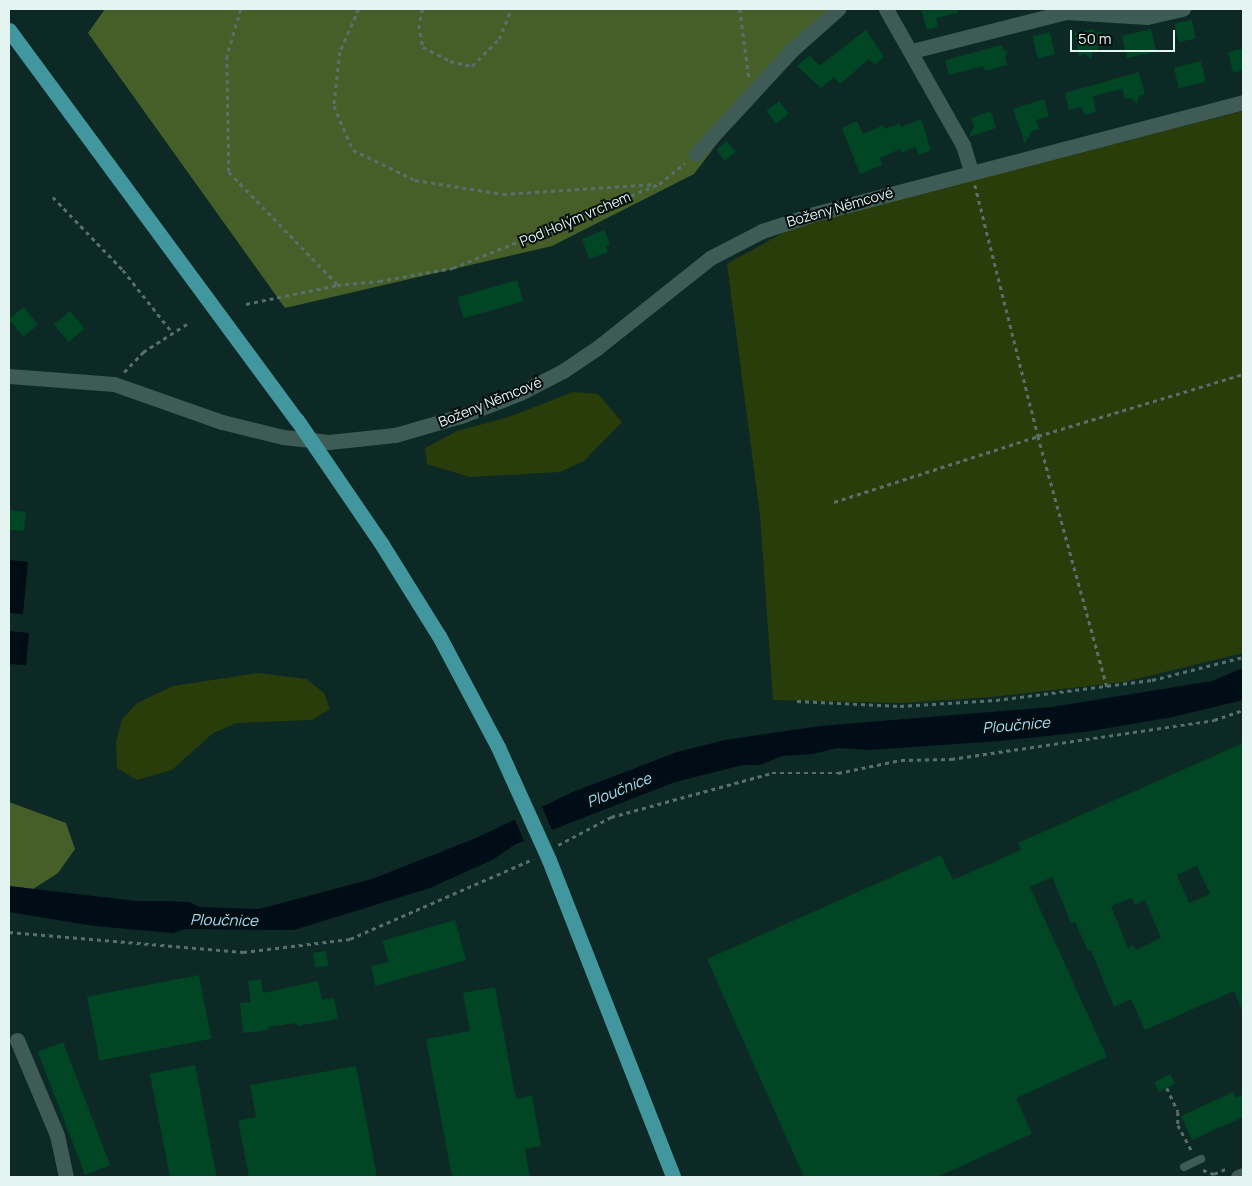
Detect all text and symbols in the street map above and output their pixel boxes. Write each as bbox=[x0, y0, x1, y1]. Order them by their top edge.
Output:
scale bar bbox=[1072, 20, 1177, 52]
text: 50 m bbox=[1078, 28, 1112, 49]
street label: Boženy Němcové bbox=[785, 184, 895, 230]
street label: Pod Holým vrchem bbox=[517, 188, 633, 250]
street label: Boženy Němcové bbox=[436, 374, 544, 430]
water label: Ploučnice bbox=[981, 713, 1051, 737]
water label: Ploučnice bbox=[584, 769, 654, 811]
water label: Ploučnice bbox=[190, 910, 258, 930]

